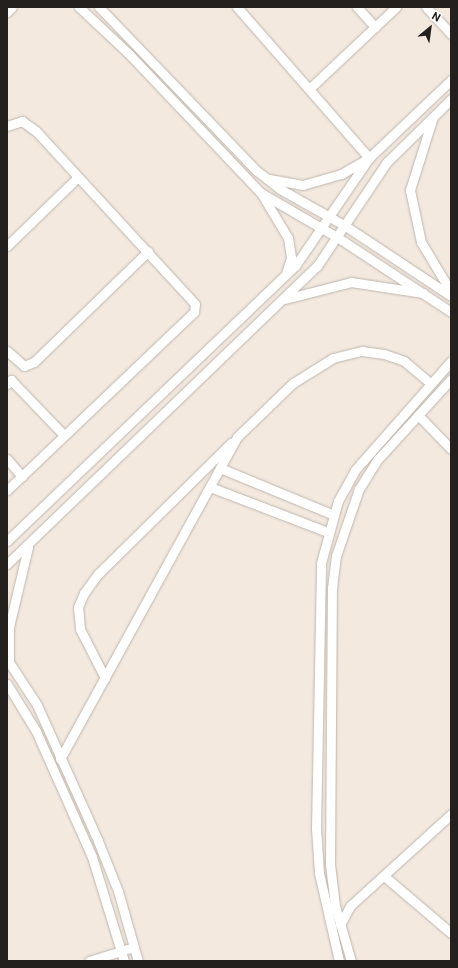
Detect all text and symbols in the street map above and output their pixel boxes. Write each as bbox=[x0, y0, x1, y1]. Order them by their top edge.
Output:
north arrow bbox=[410, 8, 450, 48]
text: N bbox=[430, 9, 443, 25]

